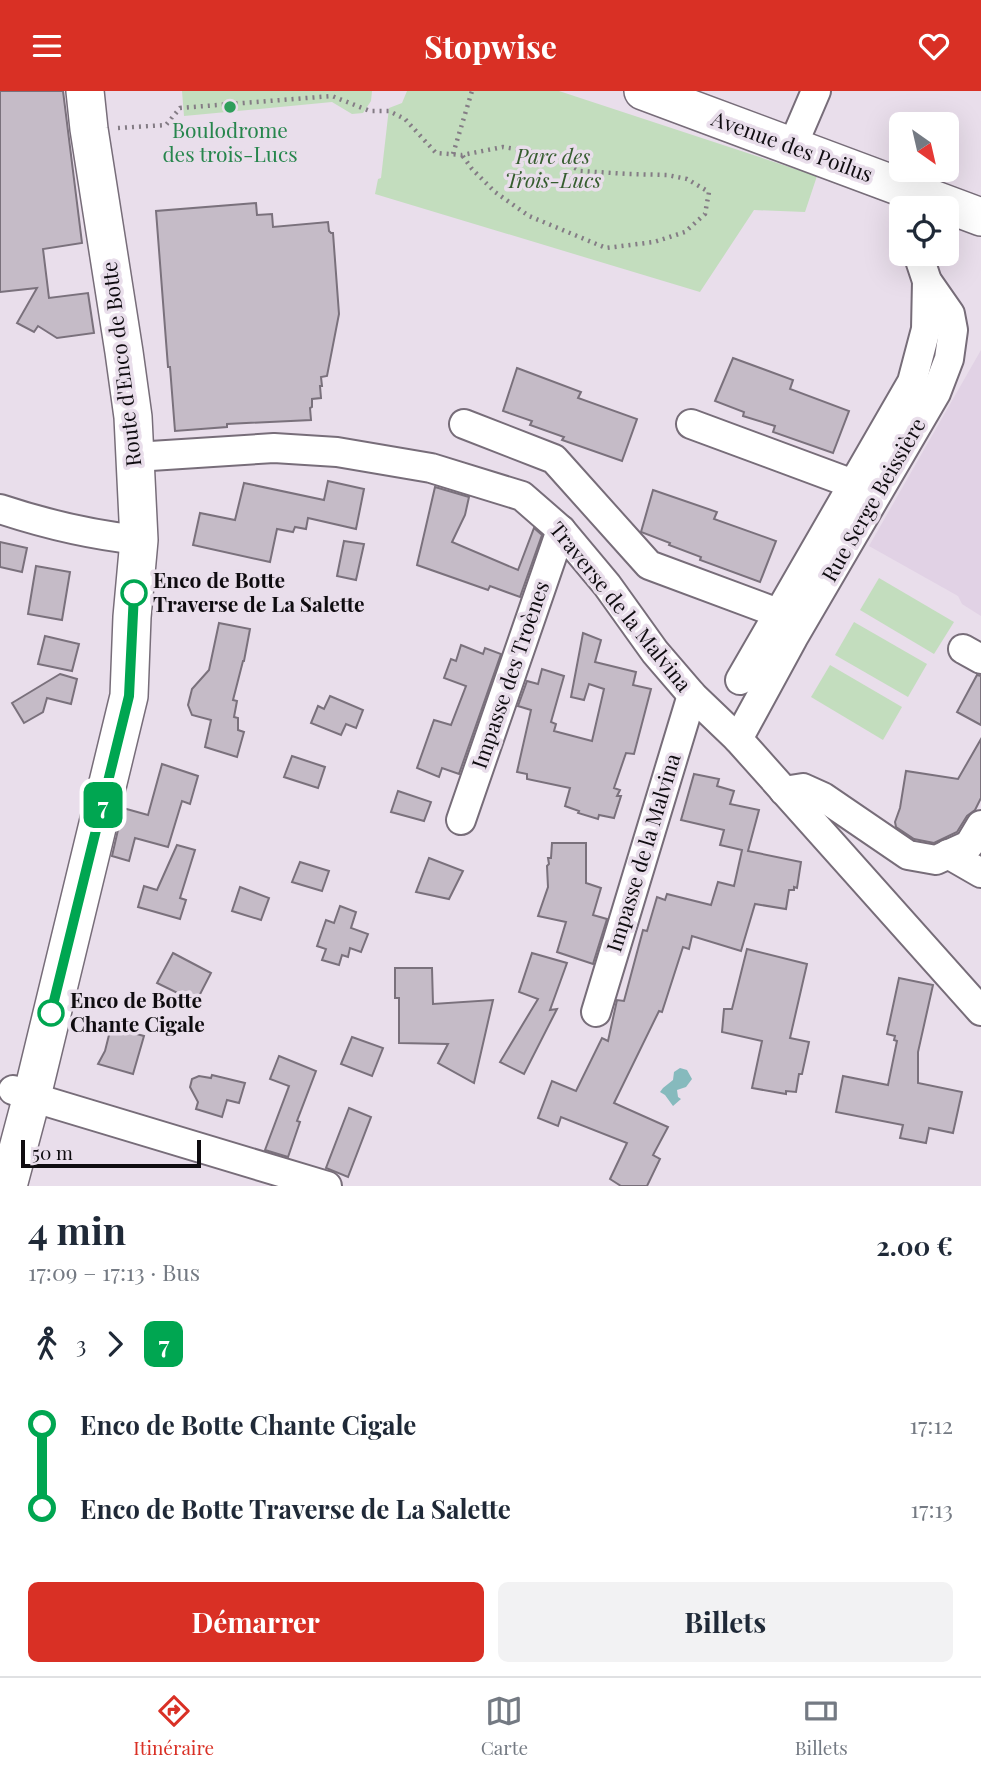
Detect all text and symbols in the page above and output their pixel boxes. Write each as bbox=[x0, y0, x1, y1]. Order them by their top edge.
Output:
text: Stopwise bbox=[424, 24, 557, 67]
icon: menu bbox=[28, 27, 66, 65]
icon: heart bbox=[915, 27, 953, 65]
marker: Boulodrome des trois-Lucs bbox=[222, 99, 238, 115]
street label: Avenue des Poilus bbox=[707, 103, 877, 187]
north arrow bbox=[889, 112, 959, 182]
map controls bbox=[889, 112, 959, 266]
place label: Boulodrome des trois-Lucs bbox=[162, 115, 298, 167]
park label: Parc des Trois-Lucs bbox=[505, 141, 601, 193]
button: locate bbox=[889, 196, 959, 266]
street label: Route d'Enco de Botte bbox=[94, 260, 146, 468]
street label: Rue Serge Beissière bbox=[814, 412, 931, 586]
street label: Traverse de la Malvina bbox=[544, 515, 699, 697]
place label: Enco de Botte Traverse de La Salette bbox=[153, 565, 365, 617]
street label: Impasse des Troènes bbox=[464, 577, 554, 772]
marker: Enco de Botte Traverse de La Salette bbox=[121, 580, 147, 606]
street label: Impasse de la Malvina bbox=[599, 749, 686, 955]
line badge: 7 bbox=[80, 782, 126, 828]
text: 7 bbox=[98, 789, 108, 821]
place label: Enco de Botte Chante Cigale bbox=[70, 985, 205, 1037]
marker: Enco de Botte Chante Cigale bbox=[38, 1000, 64, 1026]
scale bar bbox=[21, 1137, 201, 1169]
text: 50 m bbox=[32, 1139, 73, 1165]
text: 4 min bbox=[28, 1204, 126, 1255]
text: 2.00 € bbox=[876, 1228, 953, 1263]
text: 17:09 – 17:13 · Bus bbox=[28, 1256, 200, 1287]
icon: walk bbox=[28, 1325, 66, 1363]
icon: forward bbox=[96, 1325, 134, 1363]
text: 3 bbox=[76, 1328, 86, 1359]
text: 7 bbox=[158, 1328, 169, 1360]
text: Enco de Botte Chante Cigale bbox=[80, 1407, 416, 1442]
text: 17:12 bbox=[910, 1409, 953, 1440]
text: Enco de Botte Traverse de La Salette bbox=[80, 1491, 511, 1526]
text: 17:13 bbox=[911, 1493, 953, 1524]
button: Démarrer bbox=[28, 1582, 484, 1662]
button: Billets bbox=[498, 1582, 953, 1662]
tab: Itinéraire bbox=[133, 1692, 214, 1760]
tab: Carte bbox=[481, 1692, 528, 1760]
tab: Billets bbox=[795, 1692, 848, 1760]

